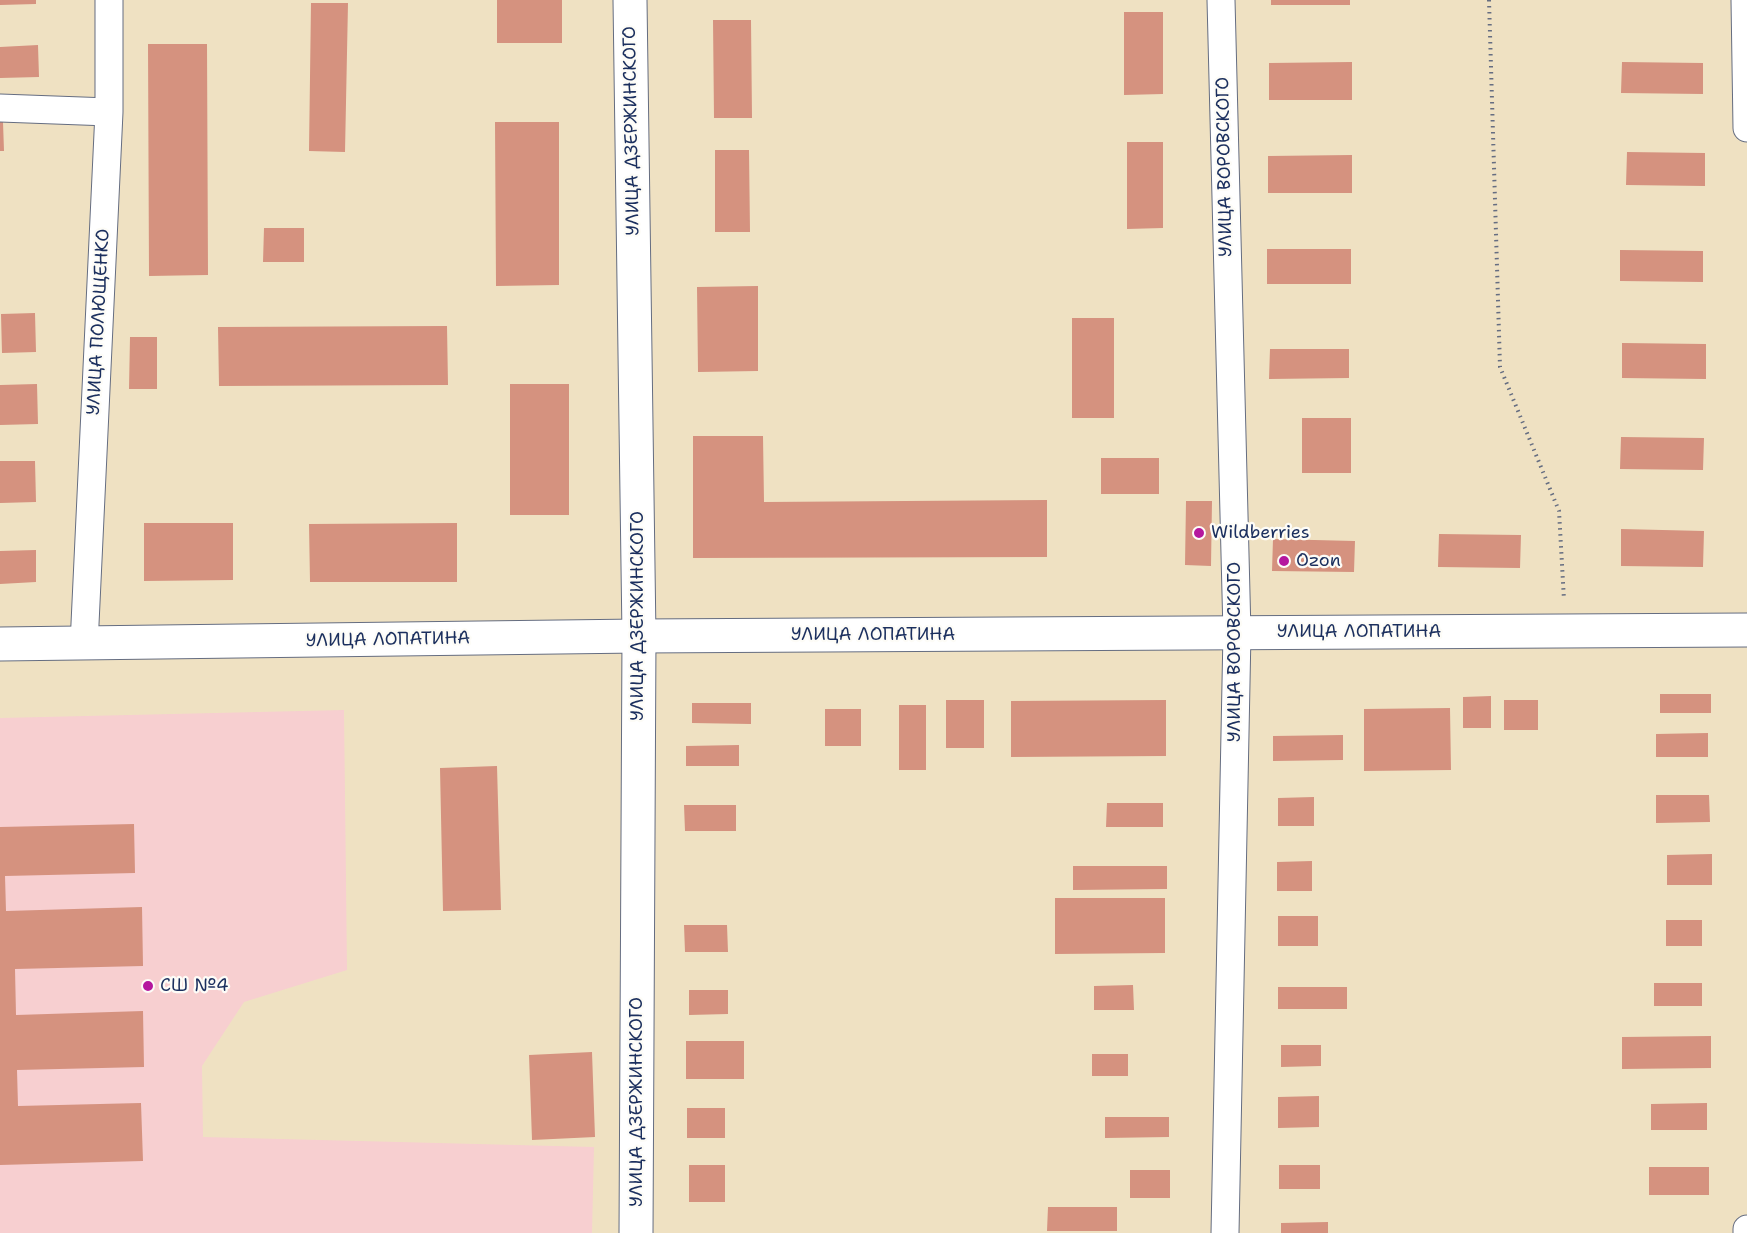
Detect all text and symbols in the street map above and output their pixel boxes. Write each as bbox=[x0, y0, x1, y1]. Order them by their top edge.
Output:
street label: УЛИЦА ДЗЕРЖИНСКОГО bbox=[619, 26, 645, 236]
street label: УЛИЦА ВОРОВСКОГО bbox=[1213, 77, 1237, 257]
street label: УЛИЦА ПОЛЮЩЕНКО bbox=[83, 228, 115, 416]
street label: УЛИЦА ДЗЕРЖИНСКОГО bbox=[627, 511, 649, 721]
place label: Wildberries bbox=[1211, 522, 1310, 544]
marker: Wildberries bbox=[1192, 526, 1206, 540]
place label: Ozon bbox=[1296, 550, 1341, 572]
marker: Ozon bbox=[1277, 554, 1291, 568]
street label: УЛИЦА ВОРОВСКОГО bbox=[1224, 562, 1246, 742]
street label: УЛИЦА ЛОПАТИНА bbox=[1277, 621, 1441, 643]
street label: УЛИЦА ЛОПАТИНА bbox=[791, 624, 955, 646]
street label: УЛИЦА ЛОПАТИНА bbox=[306, 628, 470, 652]
place label: СШ №4 bbox=[160, 975, 229, 997]
marker: СШ №4 bbox=[141, 979, 155, 993]
street label: УЛИЦА ДЗЕРЖИНСКОГО bbox=[626, 997, 648, 1207]

